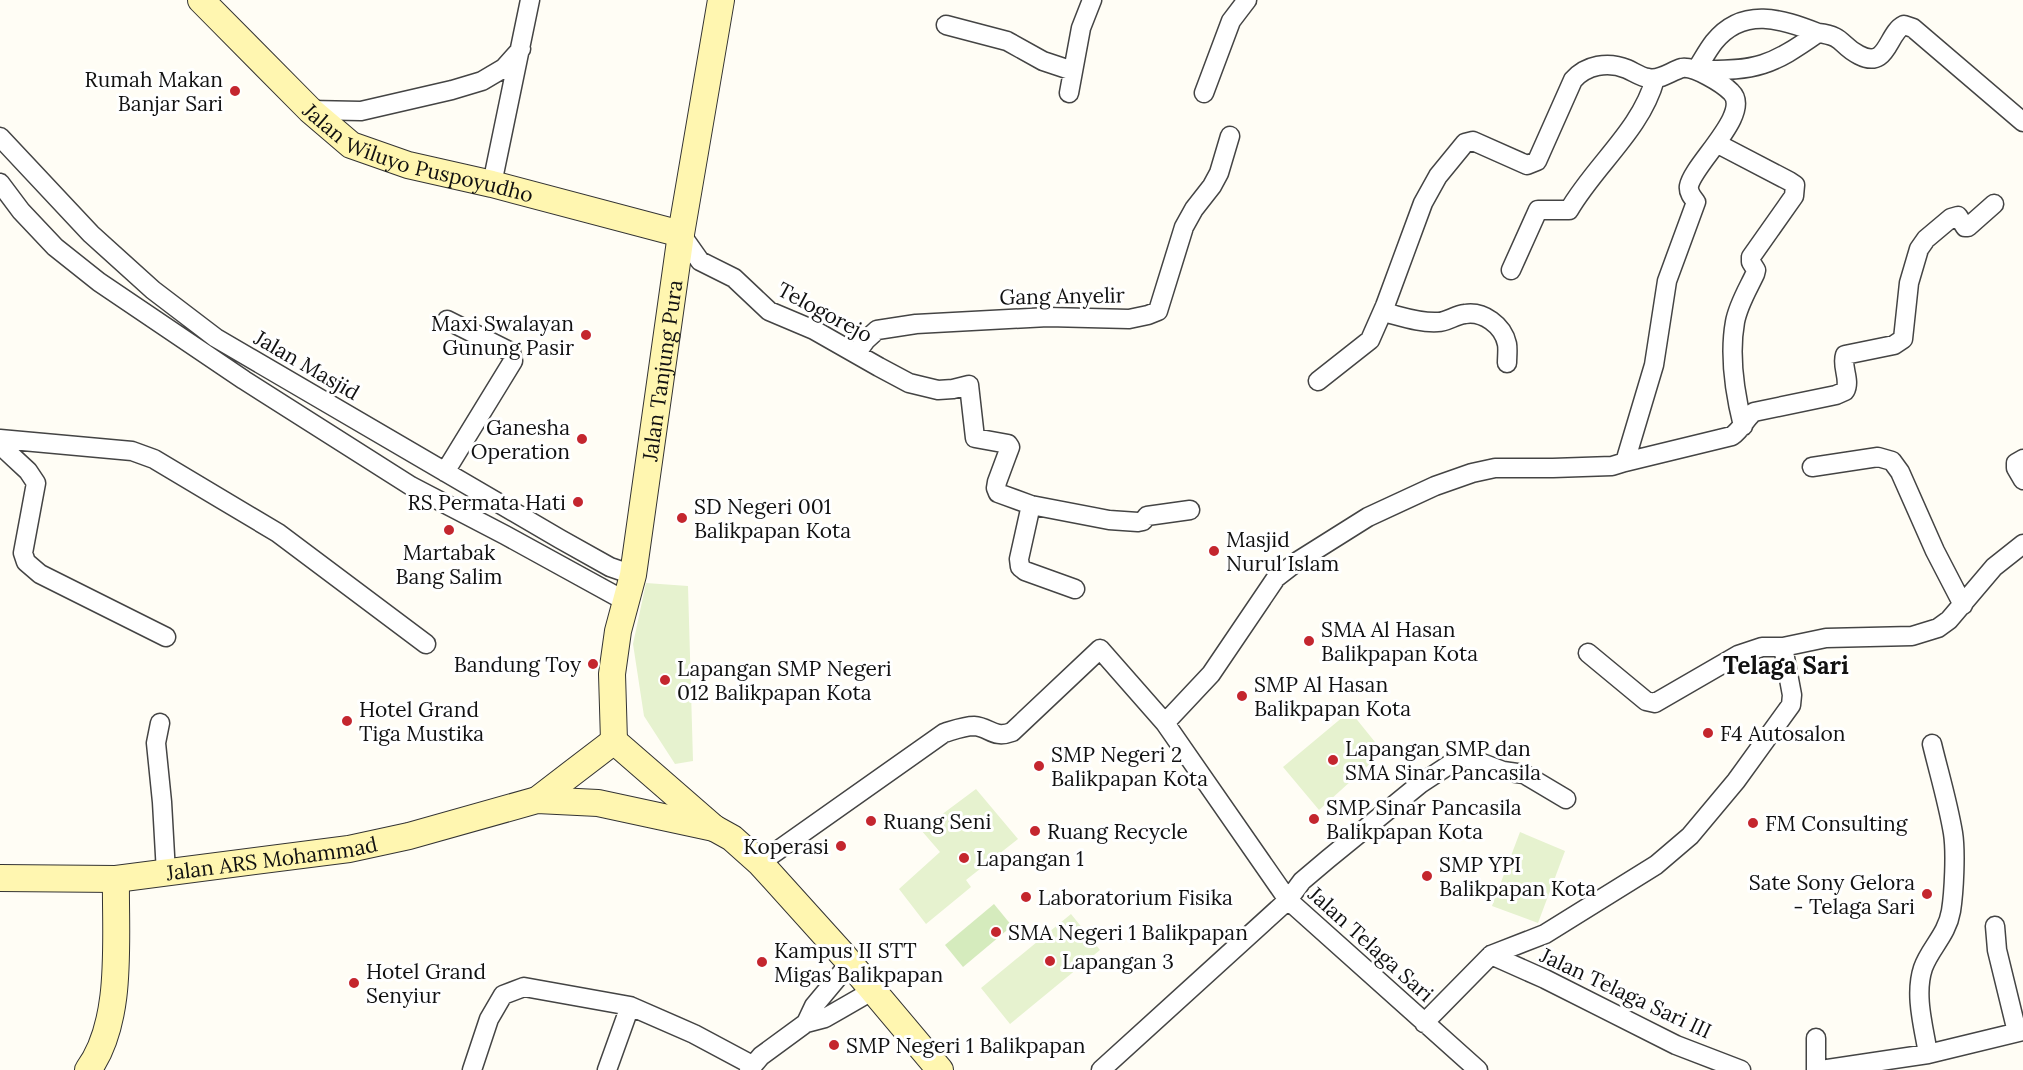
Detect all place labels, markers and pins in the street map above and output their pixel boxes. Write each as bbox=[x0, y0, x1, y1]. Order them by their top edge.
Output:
place label: Rumah Makan Banjar Sari bbox=[85, 66, 223, 117]
marker: Rumah Makan Banjar Sari bbox=[228, 84, 242, 98]
place label: Maxi Swalayan Gunung Pasir bbox=[431, 310, 574, 361]
marker: Maxi Swalayan Gunung Pasir bbox=[579, 328, 593, 342]
place label: Ganesha Operation bbox=[471, 414, 570, 465]
marker: Ganesha Operation bbox=[575, 432, 589, 446]
place label: RS Permata Hati bbox=[408, 489, 566, 516]
place label: SD Negeri 001 Balikpapan Kota bbox=[694, 493, 851, 544]
marker: RS Permata Hati bbox=[571, 495, 585, 509]
marker: SD Negeri 001 Balikpapan Kota bbox=[675, 511, 689, 525]
marker: Martabak Bang Salim bbox=[442, 523, 456, 537]
place label: Masjid Nurul Islam bbox=[1226, 526, 1340, 577]
place label: Martabak Bang Salim bbox=[396, 539, 503, 590]
marker: Masjid Nurul Islam bbox=[1207, 544, 1221, 558]
place label: SMA Al Hasan Balikpapan Kota bbox=[1321, 616, 1478, 667]
marker: SMA Al Hasan Balikpapan Kota bbox=[1302, 634, 1316, 648]
place label: Bandung Toy bbox=[454, 651, 581, 678]
place label: Lapangan SMP Negeri 012 Balikpapan Kota bbox=[677, 655, 892, 706]
marker: Bandung Toy bbox=[586, 657, 600, 671]
place label: SMP Al Hasan Balikpapan Kota bbox=[1254, 671, 1411, 722]
marker: Lapangan SMP Negeri 012 Balikpapan Kota bbox=[658, 673, 672, 687]
marker: SMP Al Hasan Balikpapan Kota bbox=[1235, 689, 1249, 703]
place label: Hotel Grand Tiga Mustika bbox=[359, 696, 484, 747]
marker: Hotel Grand Tiga Mustika bbox=[340, 714, 354, 728]
place label: F4 Autosalon bbox=[1720, 720, 1846, 747]
marker: F4 Autosalon bbox=[1701, 726, 1715, 740]
place label: Lapangan SMP dan SMA Sinar Pancasila bbox=[1345, 735, 1541, 786]
place label: SMP Negeri 2 Balikpapan Kota bbox=[1051, 741, 1208, 792]
marker: Lapangan SMP dan SMA Sinar Pancasila bbox=[1326, 753, 1340, 767]
marker: SMP Negeri 2 Balikpapan Kota bbox=[1032, 759, 1046, 773]
place label: SMP Sinar Pancasila Balikpapan Kota bbox=[1326, 794, 1522, 845]
place label: Ruang Seni bbox=[883, 808, 991, 835]
place label: FM Consulting bbox=[1765, 810, 1908, 837]
marker: SMP Sinar Pancasila Balikpapan Kota bbox=[1307, 812, 1321, 826]
marker: Ruang Seni bbox=[864, 814, 878, 828]
marker: FM Consulting bbox=[1746, 816, 1760, 830]
place label: Ruang Recycle bbox=[1047, 818, 1188, 845]
marker: Ruang Recycle bbox=[1028, 824, 1042, 838]
place label: Koperasi bbox=[743, 833, 829, 860]
marker: Koperasi bbox=[834, 839, 848, 853]
place label: Lapangan 1 bbox=[976, 845, 1084, 872]
marker: Lapangan 1 bbox=[957, 851, 971, 865]
place label: SMP YPI Balikpapan Kota bbox=[1439, 851, 1596, 902]
marker: SMP YPI Balikpapan Kota bbox=[1420, 869, 1434, 883]
place label: Sate Sony Gelora - Telaga Sari bbox=[1749, 869, 1915, 920]
place label: Laboratorium Fisika bbox=[1038, 884, 1233, 911]
marker: Sate Sony Gelora - Telaga Sari bbox=[1920, 887, 1934, 901]
marker: Laboratorium Fisika bbox=[1019, 890, 1033, 904]
place label: SMA Negeri 1 Balikpapan bbox=[1008, 919, 1248, 946]
marker: SMA Negeri 1 Balikpapan bbox=[989, 925, 1003, 939]
place label: Kampus II STT Migas Balikpapan bbox=[774, 937, 943, 988]
place label: Lapangan 3 bbox=[1062, 948, 1174, 975]
marker: Lapangan 3 bbox=[1043, 954, 1057, 968]
marker: Kampus II STT Migas Balikpapan bbox=[755, 955, 769, 969]
place label: Hotel Grand Senyiur bbox=[366, 958, 486, 1009]
marker: Hotel Grand Senyiur bbox=[347, 976, 361, 990]
place label: SMP Negeri 1 Balikpapan bbox=[846, 1032, 1086, 1059]
marker: SMP Negeri 1 Balikpapan bbox=[827, 1038, 841, 1052]

